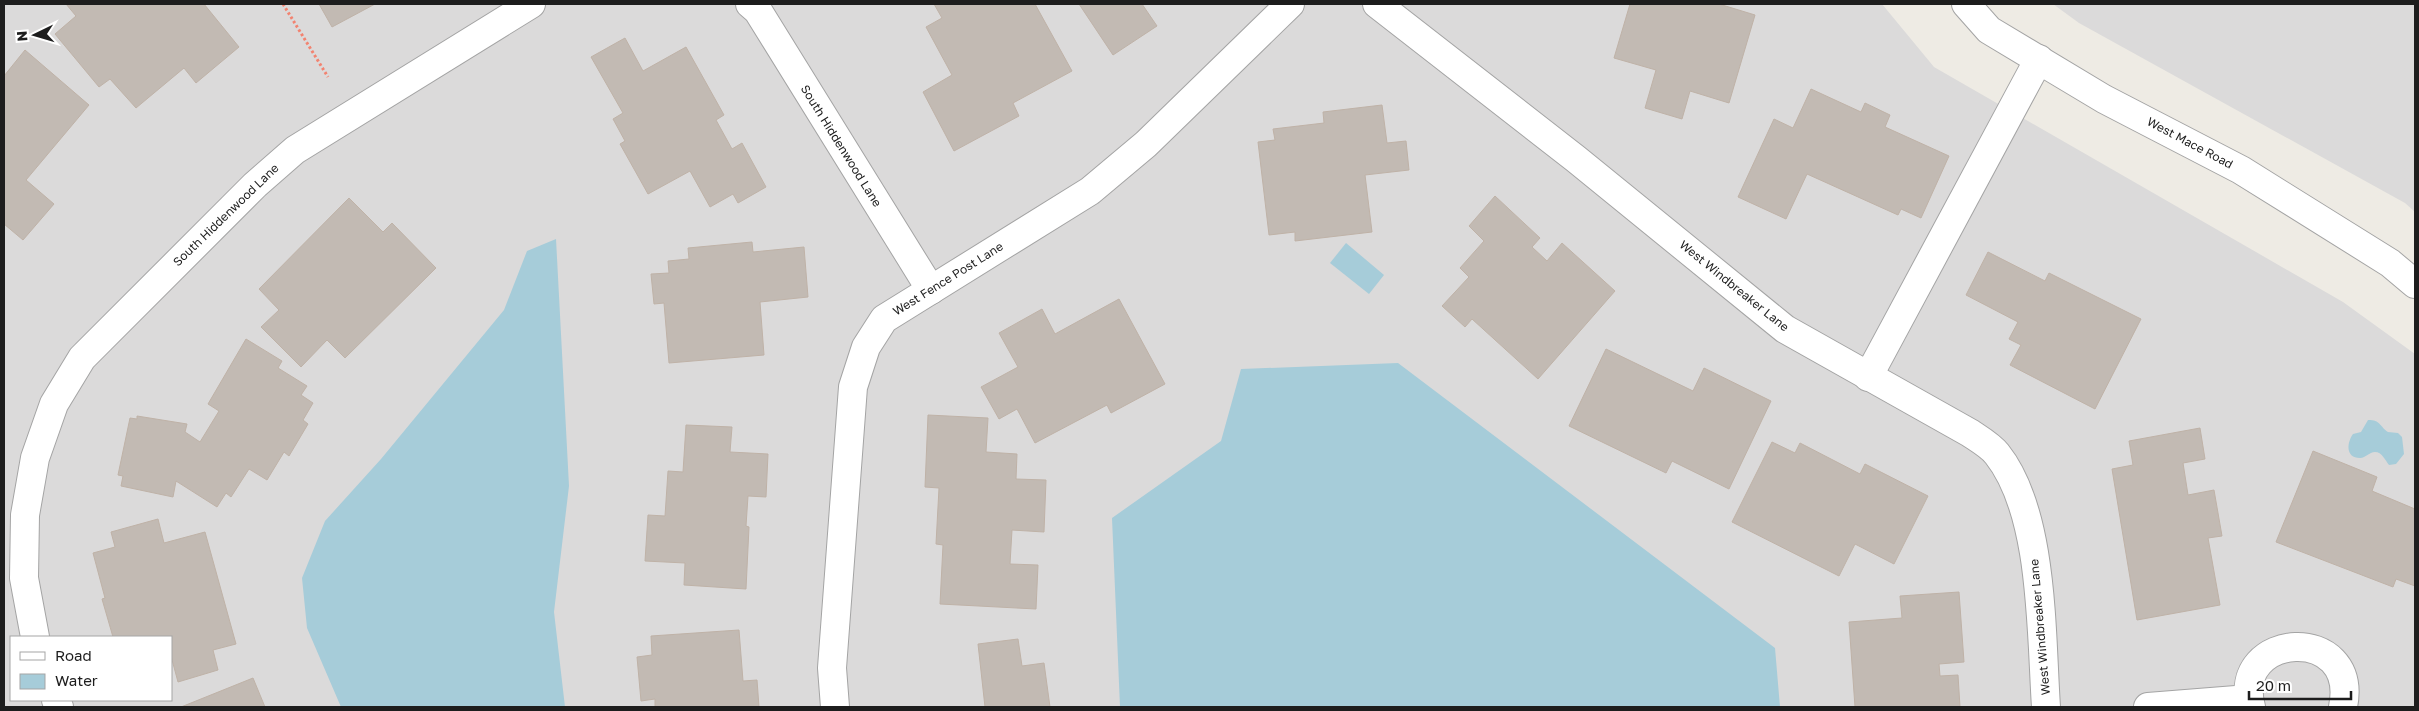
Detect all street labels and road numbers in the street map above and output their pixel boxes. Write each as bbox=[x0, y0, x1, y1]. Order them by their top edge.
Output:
street label: South Hiddenwood Lane bbox=[798, 82, 885, 210]
street label: West Mace Road bbox=[2145, 114, 2236, 172]
street label: South Hiddenwood Lane bbox=[170, 160, 282, 269]
street label: West Windbreaker Lane bbox=[1677, 237, 1792, 334]
street label: West Fence Post Lane bbox=[890, 238, 1006, 319]
street label: West Windbreaker Lane bbox=[2026, 558, 2053, 696]

